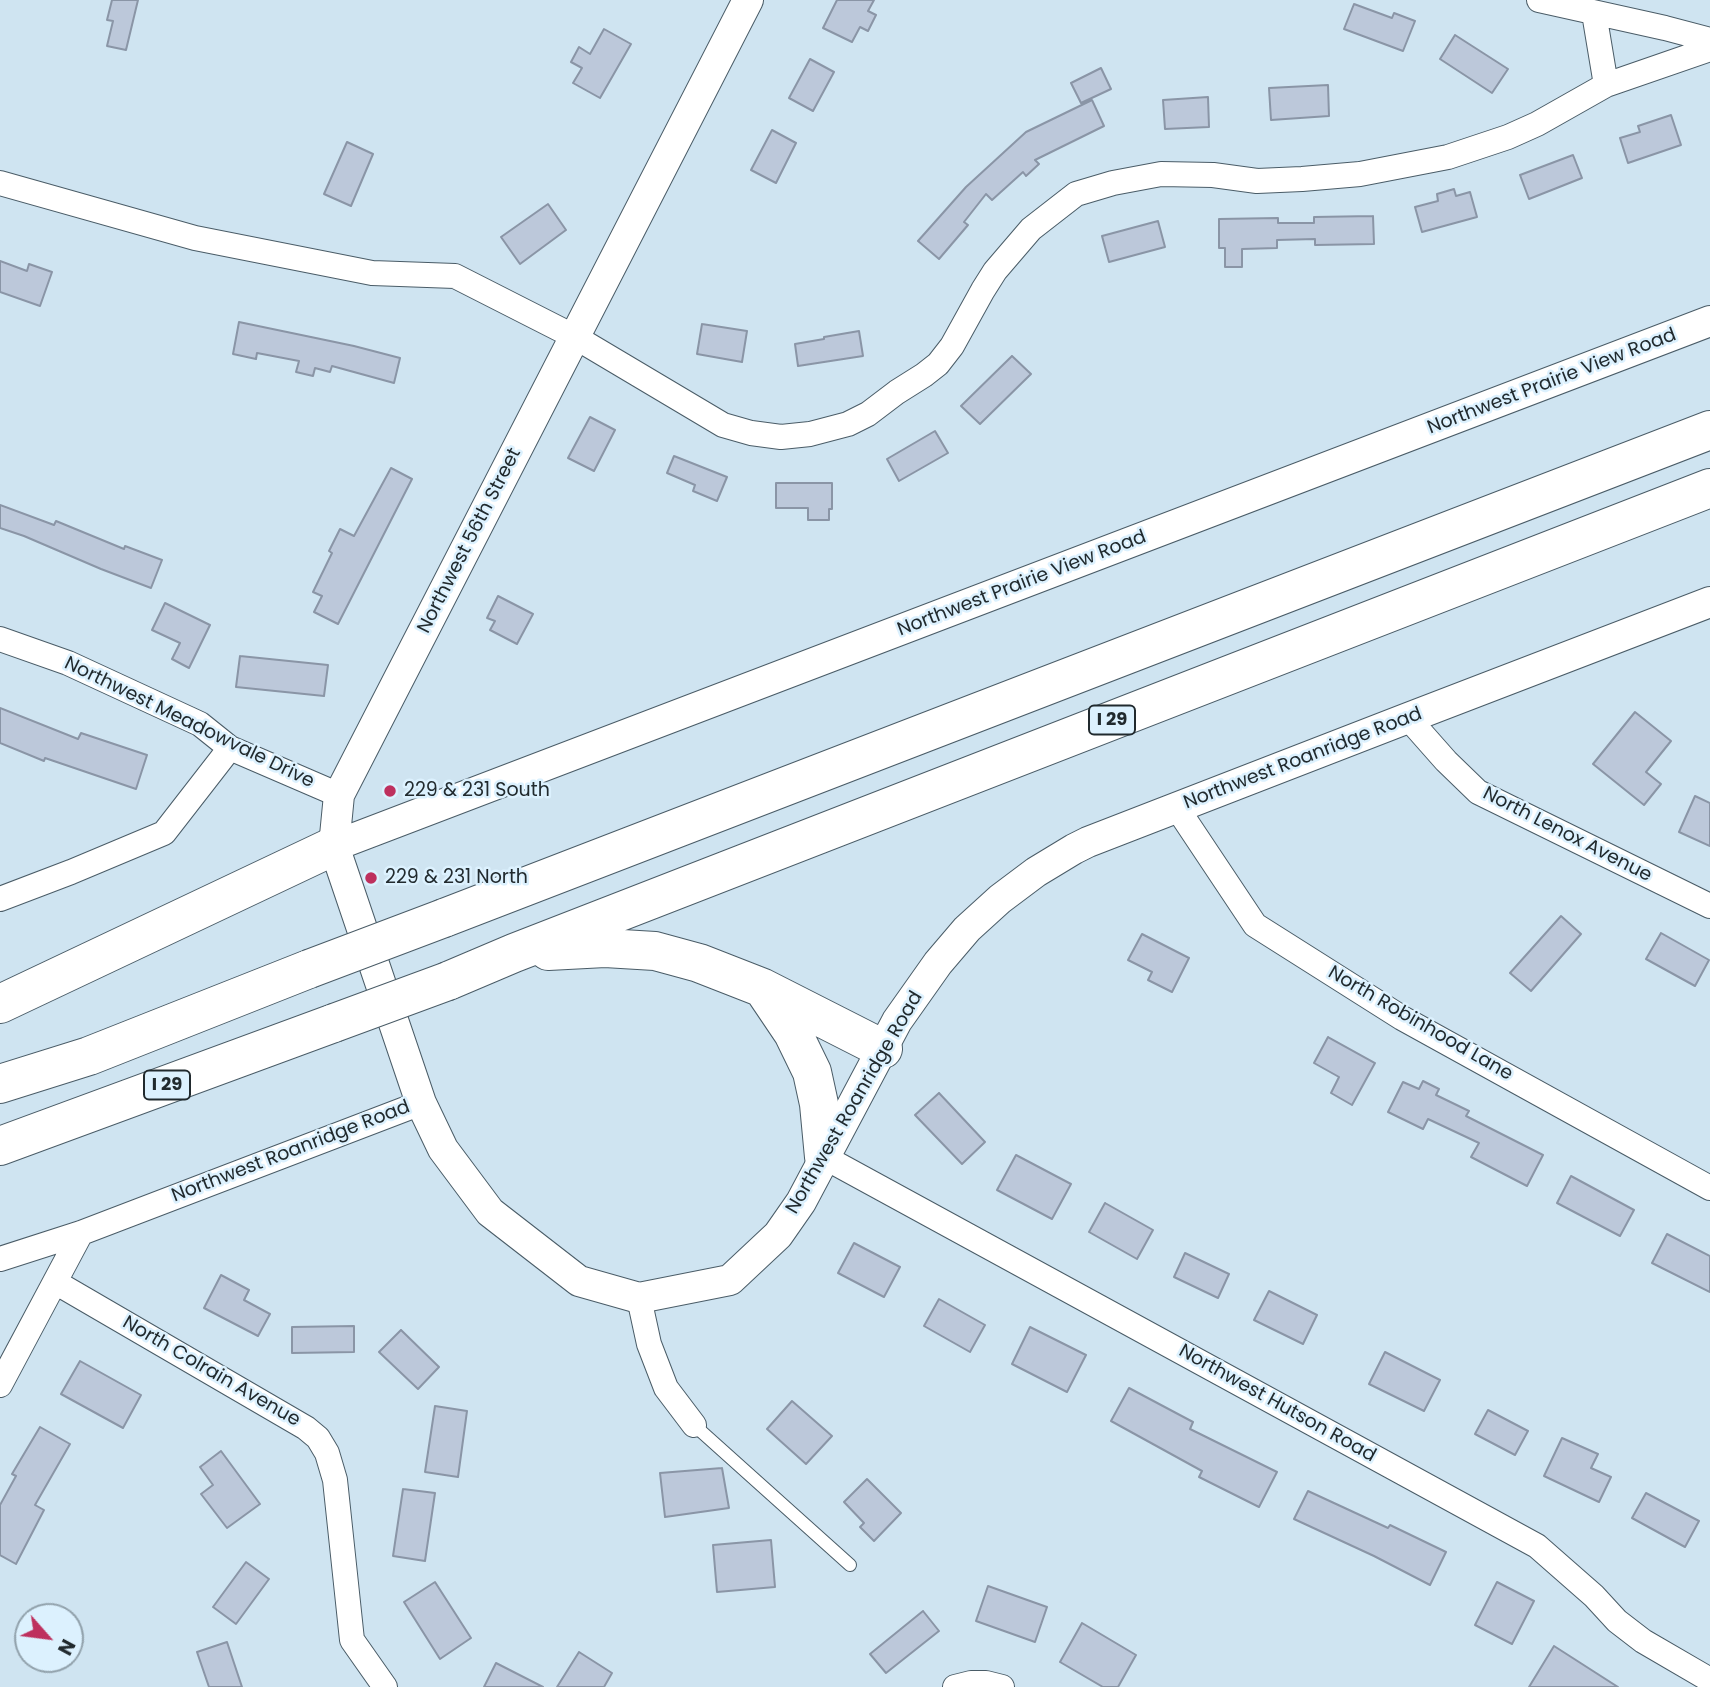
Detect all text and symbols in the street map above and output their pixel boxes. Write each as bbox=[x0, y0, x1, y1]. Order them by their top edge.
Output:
street label: Northwest Prairie View Road bbox=[1424, 324, 1680, 440]
street label: Northwest 56th Street bbox=[413, 445, 527, 637]
street label: Northwest Prairie View Road bbox=[894, 526, 1150, 642]
street label: Northwest Meadowvale Drive bbox=[60, 652, 318, 794]
street label: Northwest Roanridge Road bbox=[1181, 703, 1425, 815]
road number: I 29 bbox=[1089, 706, 1135, 734]
place label: 229 & 231 South bbox=[404, 780, 550, 802]
street label: North Lenox Avenue bbox=[1479, 782, 1655, 888]
marker: 229 & 231 South bbox=[382, 783, 398, 799]
place label: 229 & 231 North bbox=[385, 867, 528, 889]
marker: 229 & 231 North bbox=[363, 870, 379, 886]
street label: North Robinhood Lane bbox=[1324, 962, 1516, 1086]
street label: Northwest Roanridge Road bbox=[782, 988, 928, 1218]
road number: I 29 bbox=[144, 1070, 190, 1100]
street label: Northwest Roanridge Road bbox=[169, 1096, 413, 1208]
street label: North Colrain Avenue bbox=[118, 1312, 304, 1432]
street label: Northwest Hutson Road bbox=[1174, 1340, 1380, 1468]
north arrow bbox=[14, 1603, 84, 1673]
text: N bbox=[51, 1634, 81, 1660]

